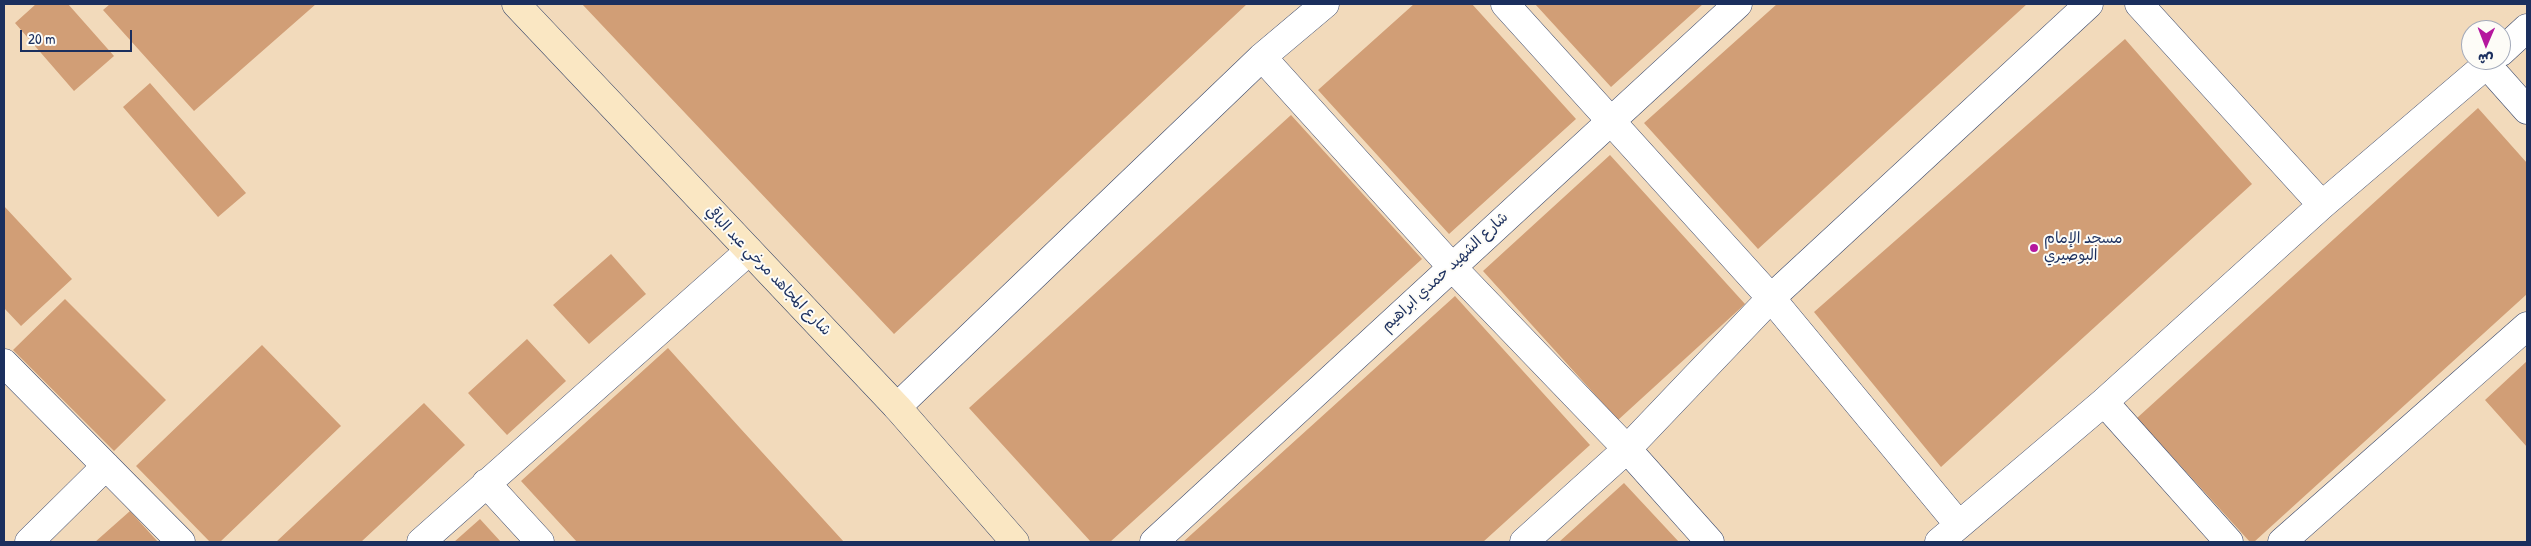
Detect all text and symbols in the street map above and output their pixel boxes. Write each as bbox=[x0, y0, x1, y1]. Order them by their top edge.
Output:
scale bar bbox=[22, 20, 135, 52]
north arrow bbox=[2461, 20, 2511, 70]
text: 20 m bbox=[28, 28, 55, 49]
text: ش bbox=[2478, 50, 2494, 69]
street label: شارع المجاهد مرخي عبد الباقي bbox=[701, 203, 835, 339]
street label: شارع الشهيد حمدي ابراهيم bbox=[1378, 208, 1512, 336]
place label: مسجد الإمام البوصيري bbox=[2044, 230, 2123, 265]
marker: مسجد الإمام البوصيري bbox=[2028, 242, 2040, 254]

